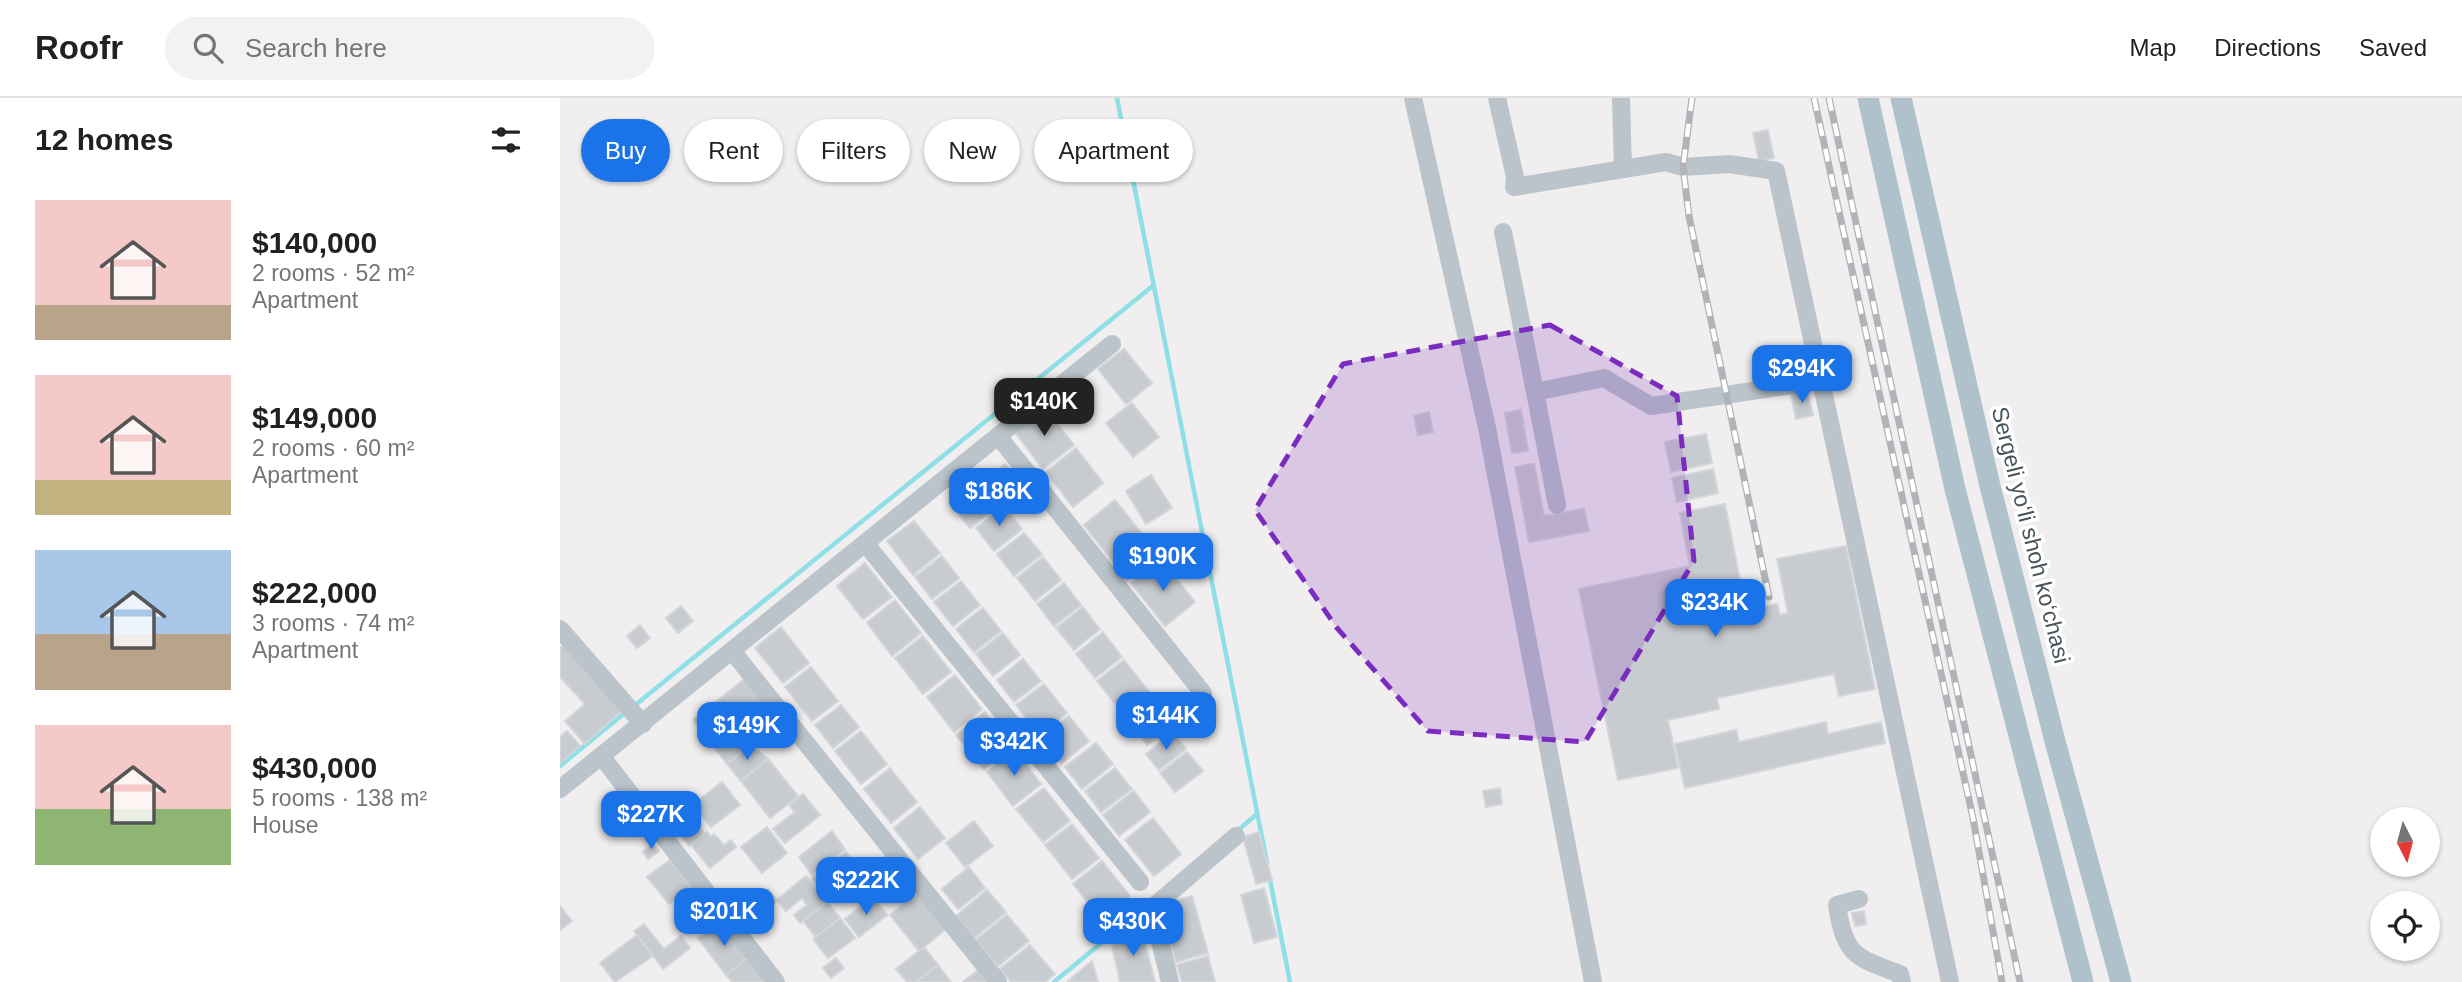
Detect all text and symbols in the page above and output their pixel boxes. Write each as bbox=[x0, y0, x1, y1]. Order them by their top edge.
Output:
search box bbox=[165, 17, 655, 80]
text: Roofr bbox=[35, 29, 123, 66]
icon: search bbox=[189, 29, 227, 67]
text: Search here bbox=[245, 33, 387, 63]
text: Map bbox=[2130, 34, 2176, 61]
text: Directions bbox=[2214, 34, 2321, 61]
text: Saved bbox=[2359, 34, 2427, 61]
chip: Buy bbox=[581, 119, 670, 182]
chip: Rent bbox=[684, 119, 783, 182]
chip: Filters bbox=[797, 119, 910, 182]
chip: New bbox=[924, 119, 1020, 182]
chip: Apartment bbox=[1034, 119, 1193, 182]
icon: filters bbox=[487, 121, 525, 159]
text: 12 homes bbox=[35, 123, 173, 156]
text: $140,000 bbox=[252, 226, 377, 259]
icon: home bbox=[91, 228, 175, 312]
text: 2 rooms · 52 m² bbox=[252, 260, 414, 286]
text: Apartment bbox=[252, 287, 358, 313]
pin: $294K bbox=[1753, 345, 1851, 405]
text: $294K bbox=[1768, 355, 1836, 381]
pin: $140K bbox=[995, 378, 1093, 438]
text: $140K bbox=[1010, 388, 1078, 414]
text: $149,000 bbox=[252, 401, 377, 434]
icon: home bbox=[91, 403, 175, 487]
street label: Sergeli yo‘li shoh ko‘chasi bbox=[1987, 404, 2075, 666]
text: 2 rooms · 60 m² bbox=[252, 435, 414, 461]
text: Apartment bbox=[252, 462, 358, 488]
pin: $186K bbox=[950, 468, 1048, 528]
text: $186K bbox=[965, 478, 1033, 504]
pin: $190K bbox=[1114, 533, 1212, 593]
text: $190K bbox=[1129, 543, 1197, 569]
text: $222,000 bbox=[252, 576, 377, 609]
icon: home bbox=[91, 578, 175, 662]
pin: $234K bbox=[1666, 580, 1764, 639]
text: $234K bbox=[1681, 589, 1749, 615]
text: 3 rooms · 74 m² bbox=[252, 610, 414, 636]
text: Apartment bbox=[252, 637, 358, 663]
pin: $144K bbox=[1117, 692, 1215, 752]
pin: $149K bbox=[698, 702, 796, 762]
text: $144K bbox=[1132, 702, 1200, 728]
text: $149K bbox=[713, 712, 781, 738]
pin: $342K bbox=[965, 718, 1063, 778]
text: $342K bbox=[980, 728, 1048, 754]
text: $430,000 bbox=[252, 751, 377, 784]
icon: home bbox=[91, 753, 175, 837]
text: 5 rooms · 138 m² bbox=[252, 785, 427, 811]
pin: $227K bbox=[602, 792, 700, 851]
text: $227K bbox=[617, 801, 685, 827]
north arrow bbox=[2370, 807, 2440, 877]
map controls bbox=[2370, 807, 2440, 961]
text: House bbox=[252, 812, 318, 838]
pin: $222K bbox=[817, 858, 915, 917]
text: $222K bbox=[832, 867, 900, 893]
pin: $201K bbox=[675, 888, 773, 948]
button: locate bbox=[2370, 891, 2440, 961]
text: $201K bbox=[690, 898, 758, 924]
pin: $430K bbox=[1084, 898, 1182, 958]
text: $430K bbox=[1099, 908, 1167, 934]

